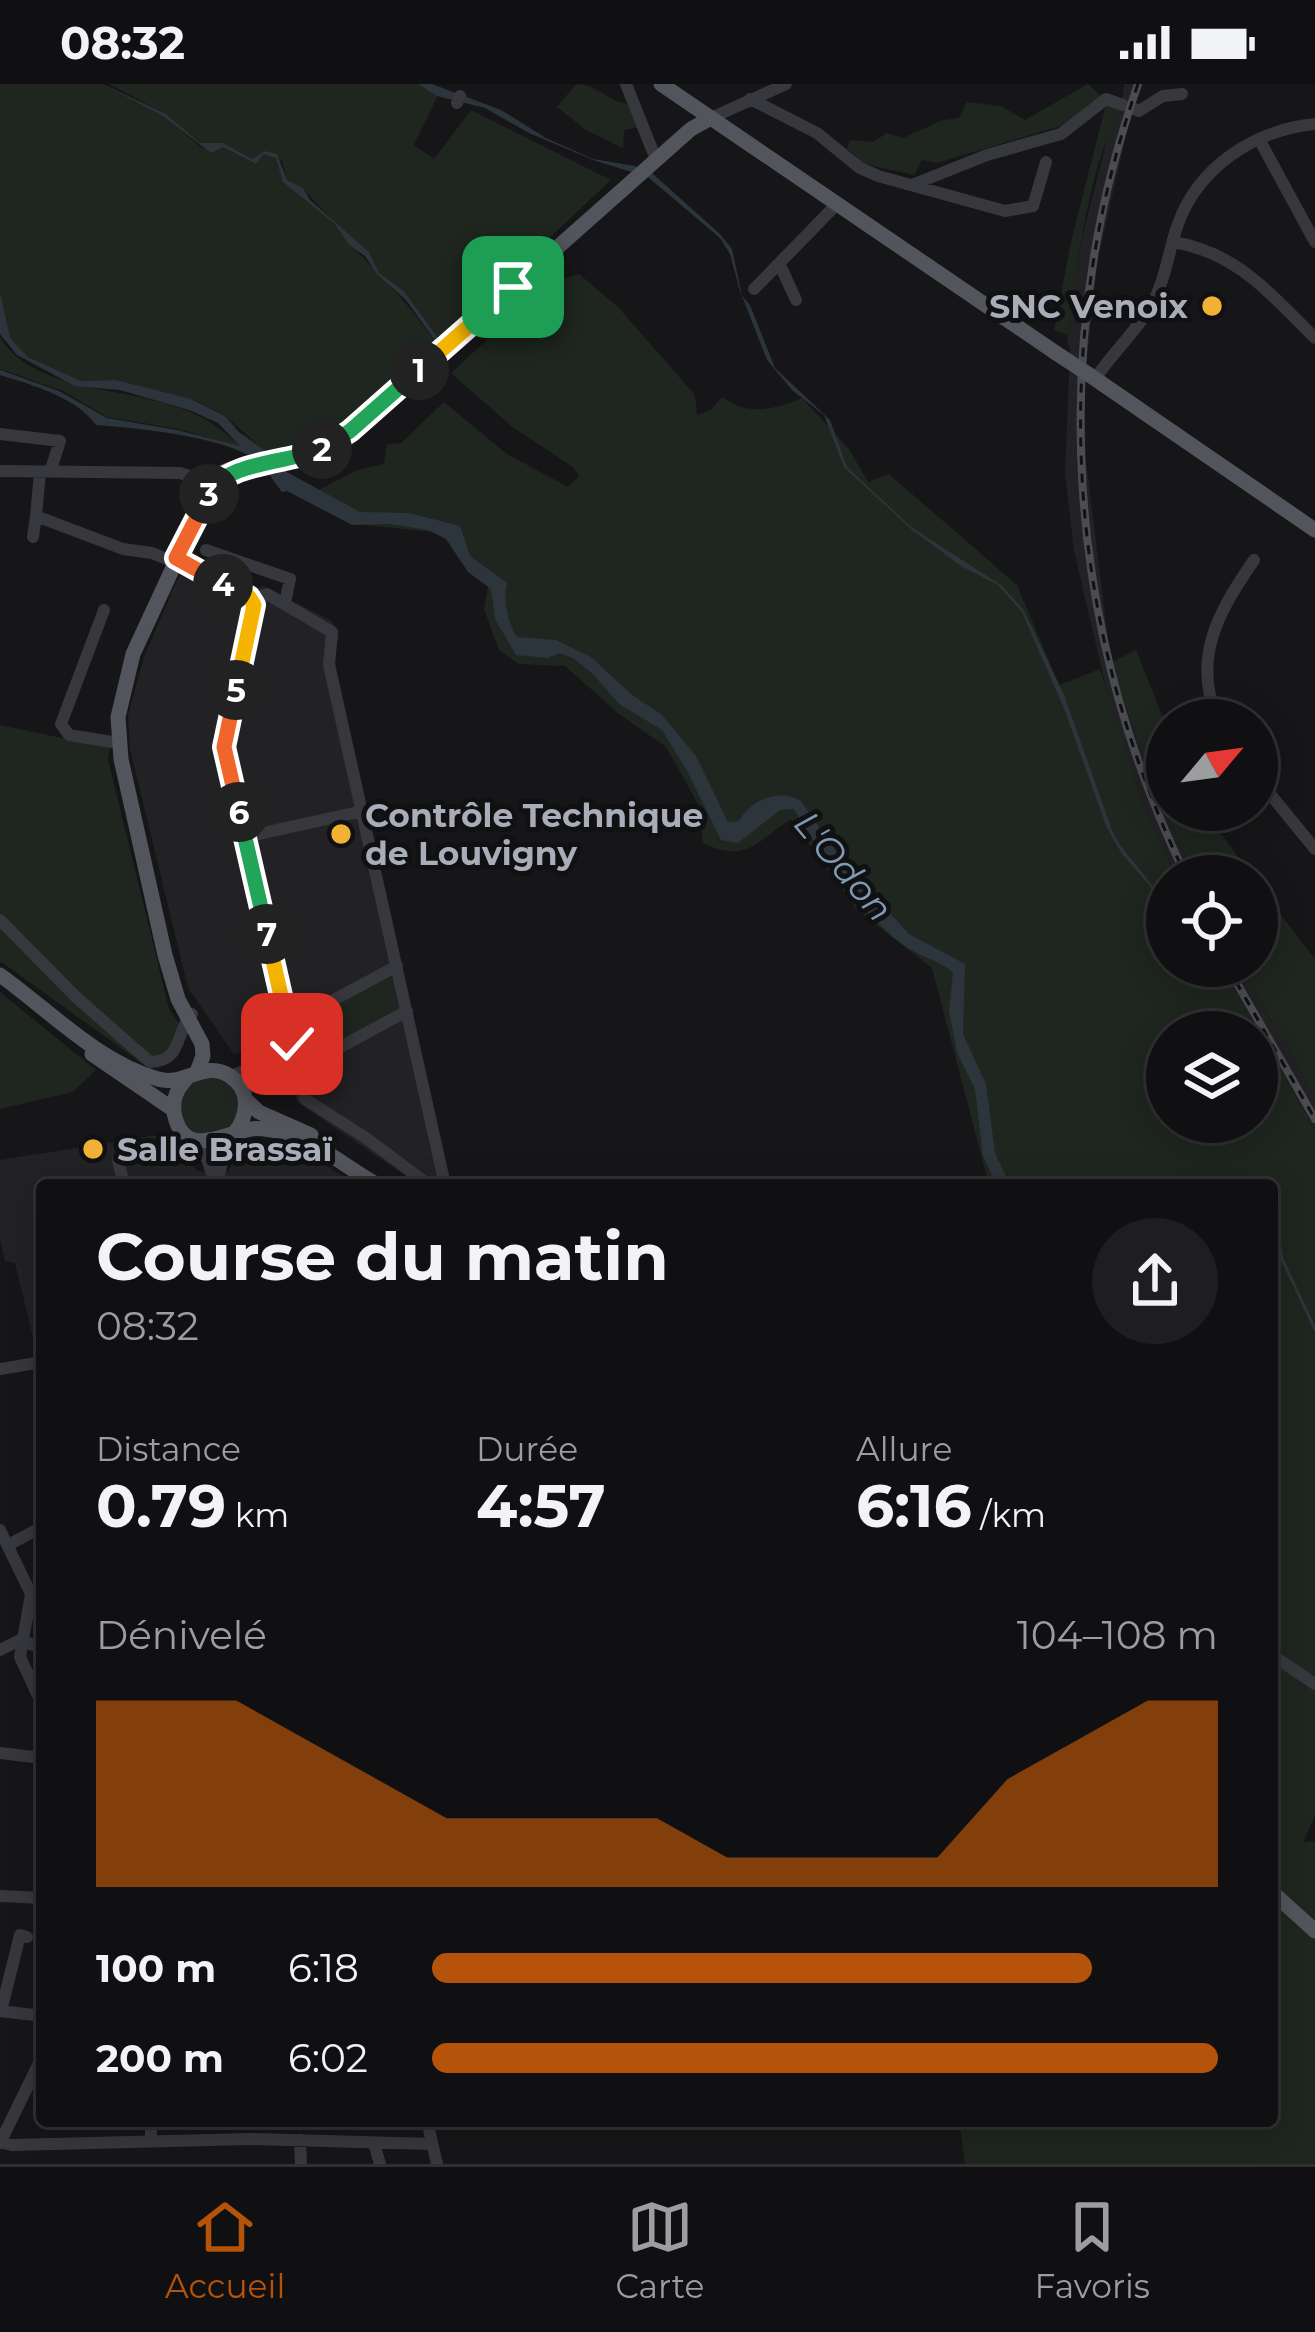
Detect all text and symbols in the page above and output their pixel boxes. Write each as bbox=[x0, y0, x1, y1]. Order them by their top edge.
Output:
text: 08:32 bbox=[60, 15, 185, 70]
pin bbox=[462, 236, 564, 338]
icon: arrive bbox=[480, 254, 546, 320]
place label: SNC Venoix bbox=[989, 286, 1188, 326]
marker: SNC Venoix bbox=[1199, 293, 1225, 319]
pin: 1 bbox=[389, 340, 449, 400]
text: 1 bbox=[413, 350, 425, 390]
pin: 2 bbox=[292, 419, 352, 479]
text: 2 bbox=[312, 429, 332, 469]
pin: 3 bbox=[179, 464, 239, 524]
text: 3 bbox=[199, 474, 219, 514]
pin: 4 bbox=[193, 554, 253, 614]
text: 4 bbox=[212, 564, 234, 604]
pin: 5 bbox=[206, 660, 266, 720]
text: 5 bbox=[226, 670, 246, 710]
north arrow bbox=[1146, 699, 1278, 831]
map controls bbox=[1146, 699, 1278, 1143]
pin: 6 bbox=[209, 782, 269, 842]
text: 6 bbox=[228, 792, 250, 832]
place label: Contrôle Technique de Louvigny bbox=[365, 795, 703, 873]
water label: L'Odon bbox=[785, 802, 903, 930]
marker: Contrôle Technique de Louvigny bbox=[328, 821, 354, 847]
button: locate bbox=[1146, 855, 1278, 987]
pin: 7 bbox=[237, 904, 297, 964]
text: 7 bbox=[257, 914, 277, 954]
pin bbox=[241, 993, 343, 1095]
icon: check bbox=[259, 1011, 325, 1077]
button: layers bbox=[1146, 1011, 1278, 1143]
place label: Salle Brassaï bbox=[117, 1129, 332, 1169]
marker: Salle Brassaï bbox=[80, 1136, 106, 1162]
text: Course du matin bbox=[96, 1216, 669, 1297]
button: share bbox=[1092, 1218, 1218, 1344]
text: 08:32 bbox=[96, 1302, 199, 1350]
text: Distance bbox=[96, 1429, 241, 1469]
text: Durée bbox=[476, 1429, 578, 1469]
text: Allure bbox=[856, 1429, 952, 1469]
text: 0.79 bbox=[96, 1469, 226, 1542]
text: 4:57 bbox=[476, 1469, 606, 1542]
text: 6:16 bbox=[856, 1469, 972, 1542]
text: km bbox=[226, 1495, 289, 1535]
text: /km bbox=[972, 1495, 1046, 1535]
text: Dénivelé bbox=[96, 1611, 267, 1659]
text: 104–108 m bbox=[1017, 1611, 1218, 1659]
text: 100 m bbox=[96, 1944, 216, 1992]
text: 6:18 bbox=[288, 1944, 359, 1992]
text: 200 m bbox=[96, 2034, 224, 2082]
text: 6:02 bbox=[288, 2034, 368, 2082]
tab: Accueil bbox=[165, 2194, 285, 2306]
tab: Carte bbox=[615, 2194, 704, 2306]
tab: Favoris bbox=[1035, 2194, 1150, 2306]

